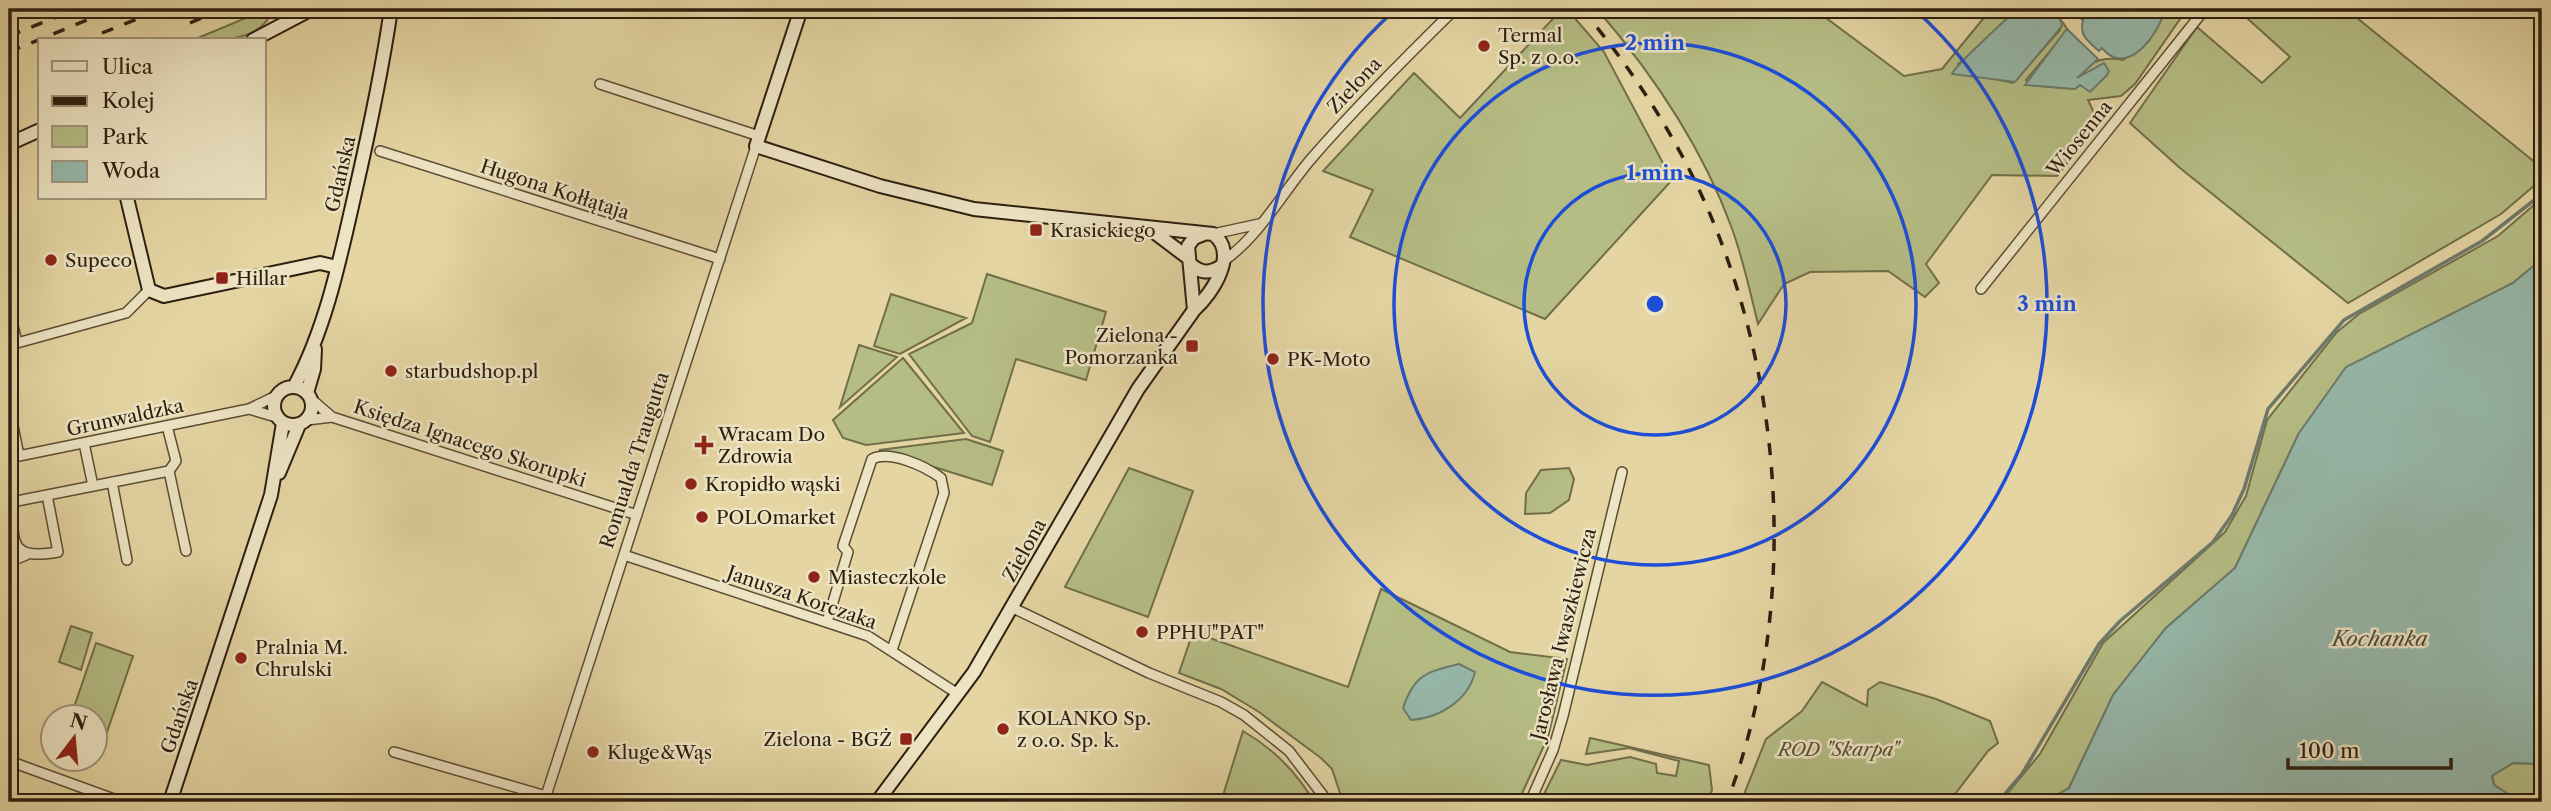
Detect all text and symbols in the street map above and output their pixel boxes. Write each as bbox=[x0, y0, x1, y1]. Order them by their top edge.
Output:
place label: Termal Sp. z o.o. bbox=[1498, 24, 1579, 69]
text: 2 min bbox=[1625, 30, 1686, 55]
legend bbox=[38, 38, 266, 200]
marker: Termal Sp. z o.o. bbox=[1476, 38, 1492, 54]
street label: Zielona bbox=[1323, 52, 1386, 118]
text: Ulica bbox=[102, 54, 154, 79]
text: Kolej bbox=[102, 88, 154, 113]
street label: Wiosenna bbox=[2041, 96, 2117, 182]
text: Park bbox=[102, 124, 148, 149]
street label: Gdańska bbox=[321, 134, 360, 214]
street label: Hugona Kołłątaja bbox=[477, 155, 632, 224]
text: Woda bbox=[101, 158, 161, 183]
text: 1 min bbox=[1626, 160, 1684, 185]
place label: Krasickiego bbox=[1050, 219, 1156, 242]
marker: Krasickiego bbox=[1028, 222, 1044, 238]
place label: Supeco bbox=[65, 249, 132, 272]
marker: Supeco bbox=[43, 252, 59, 268]
place label: Hillar bbox=[236, 267, 287, 290]
marker: Hillar bbox=[214, 270, 230, 286]
text: 3 min bbox=[2017, 291, 2078, 316]
centre of rings bbox=[1643, 292, 1667, 316]
place label: Zielona - Pomorzanka bbox=[1065, 324, 1178, 369]
marker: Zielona - Pomorzanka bbox=[1184, 338, 1200, 354]
place label: PK-Moto bbox=[1287, 348, 1371, 371]
marker: PK-Moto bbox=[1265, 351, 1281, 367]
place label: starbudshop.pl bbox=[405, 360, 539, 383]
marker: starbudshop.pl bbox=[383, 363, 399, 379]
street label: Romualda Traugutta bbox=[595, 369, 674, 551]
street label: Grunwaldzka bbox=[64, 394, 186, 441]
street label: Księdza Ignacego Skorupki bbox=[351, 395, 589, 492]
place label: Wracam Do Zdrowia bbox=[717, 423, 825, 468]
marker: Wracam Do Zdrowia bbox=[696, 437, 712, 453]
place label: Kropidło wąski bbox=[705, 473, 841, 496]
marker: Kropidło wąski bbox=[683, 476, 699, 492]
place label: POLOmarket bbox=[716, 506, 836, 529]
marker: POLOmarket bbox=[694, 509, 710, 525]
street label: Zielona bbox=[998, 515, 1051, 586]
street label: Jarosława Iwaszkiewicza bbox=[1525, 526, 1601, 746]
street label: Janusza Korczaka bbox=[721, 560, 880, 634]
place label: Miasteczkole bbox=[828, 566, 946, 589]
marker: Miasteczkole bbox=[806, 569, 822, 585]
place label: PPHU"PAT" bbox=[1156, 621, 1264, 644]
marker: PPHU"PAT" bbox=[1134, 624, 1150, 640]
water label: Kochanka bbox=[2330, 626, 2428, 651]
place label: Pralnia M. Chrulski bbox=[255, 636, 348, 681]
marker: Pralnia M. Chrulski bbox=[233, 650, 249, 666]
street label: Gdańska bbox=[156, 676, 203, 757]
north arrow bbox=[38, 702, 108, 772]
place label: KOLANKO Sp. z o.o. Sp. k. bbox=[1017, 707, 1151, 752]
text: N bbox=[67, 709, 90, 735]
marker: KOLANKO Sp. z o.o. Sp. k. bbox=[995, 721, 1011, 737]
scale bar bbox=[2288, 727, 2451, 771]
place label: Zielona - BGŻ bbox=[764, 728, 892, 751]
marker: Zielona - BGŻ bbox=[898, 731, 914, 747]
park label: ROD "Skarpa" bbox=[1776, 738, 1901, 761]
text: 100 m bbox=[2299, 738, 2360, 763]
place label: Kluge&Wąs bbox=[607, 741, 712, 764]
marker: Kluge&Wąs bbox=[585, 744, 601, 760]

